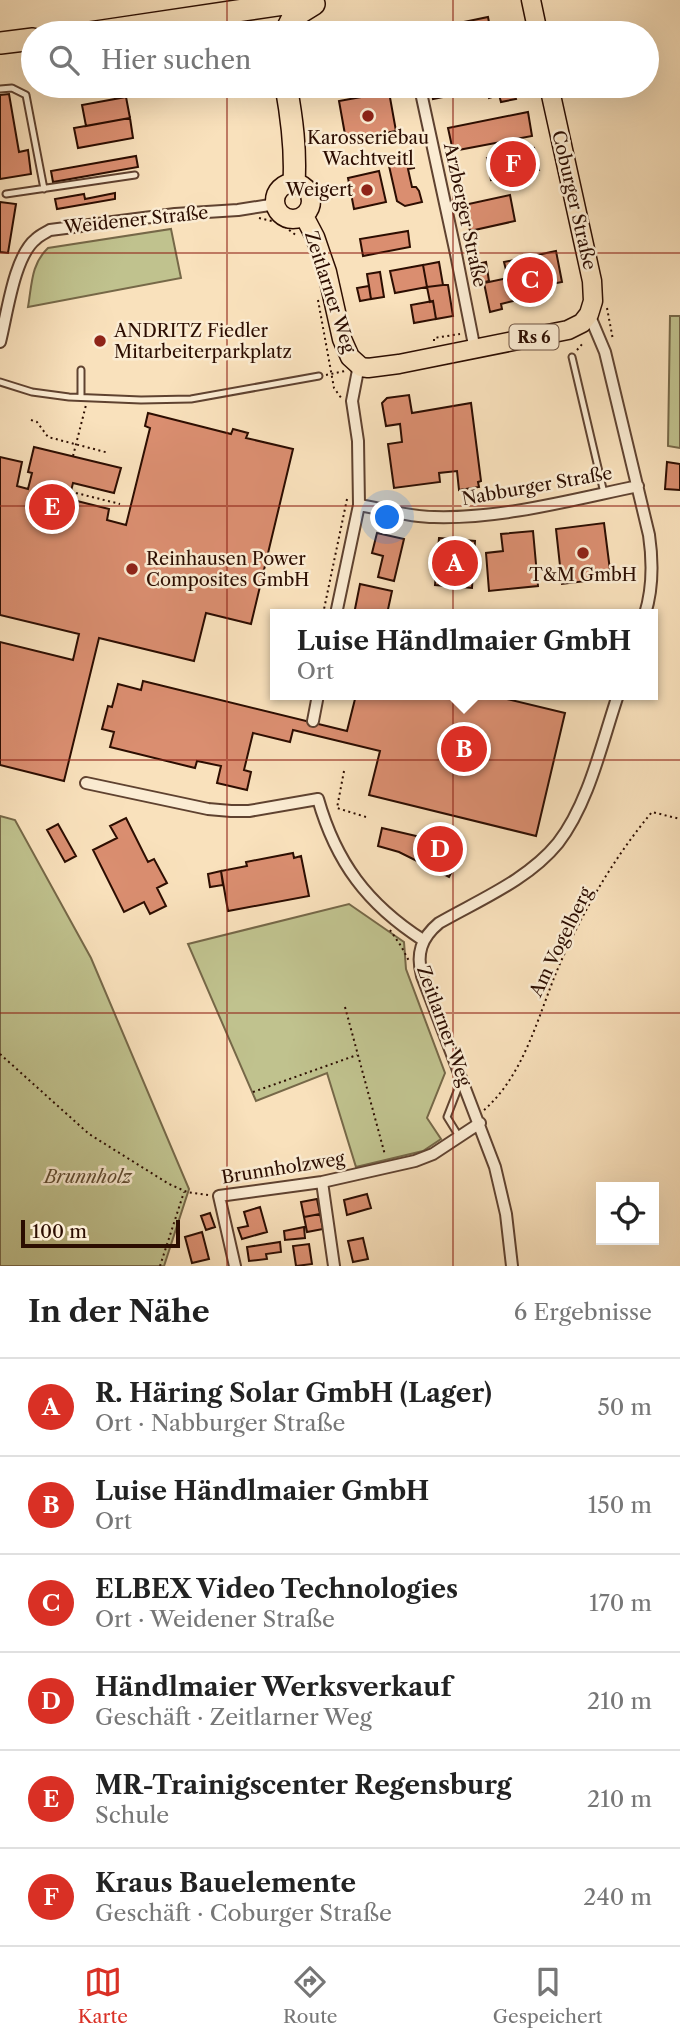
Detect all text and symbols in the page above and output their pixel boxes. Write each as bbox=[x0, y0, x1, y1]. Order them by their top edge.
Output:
search box bbox=[21, 21, 659, 98]
icon: search bbox=[45, 41, 83, 79]
text: Hier suchen bbox=[101, 44, 251, 76]
marker: Karosseriebau Wachtveitl bbox=[360, 108, 376, 124]
place label: Karosseriebau Wachtveitl bbox=[307, 127, 429, 170]
street label: Coburger Straße bbox=[547, 128, 601, 272]
pin: F bbox=[490, 138, 536, 190]
street label: Arzberger Straße bbox=[439, 140, 491, 289]
place label: Weigert bbox=[285, 179, 354, 201]
marker: Weigert bbox=[359, 182, 375, 198]
street label: Weidener Straße bbox=[62, 201, 209, 239]
street label: Zeitlarner Weg bbox=[300, 228, 360, 356]
pin: C bbox=[507, 254, 553, 306]
place label: ANDRITZ Fiedler Mitarbeiterparkplatz bbox=[113, 320, 292, 363]
road number: Rs 6 bbox=[510, 324, 558, 350]
marker: ANDRITZ Fiedler Mitarbeiterparkplatz bbox=[92, 333, 108, 349]
street label: Nabburger Straße bbox=[460, 462, 614, 510]
pin: E bbox=[29, 481, 75, 533]
your location bbox=[370, 500, 404, 534]
pin: A bbox=[432, 537, 478, 589]
marker: T&M GmbH bbox=[575, 545, 591, 561]
place label: Reinhausen Power Composites GmbH bbox=[146, 548, 309, 591]
marker: Reinhausen Power Composites GmbH bbox=[124, 561, 140, 577]
place label: T&M GmbH bbox=[529, 564, 637, 586]
popup bbox=[270, 609, 658, 700]
text: Luise Händlmaier GmbH bbox=[297, 625, 631, 657]
text: Ort bbox=[297, 657, 334, 685]
pin: B bbox=[441, 723, 487, 775]
pin: D bbox=[417, 823, 463, 875]
street label: Am Vogelberg bbox=[524, 883, 597, 1001]
street label: Zeitlarner Weg bbox=[412, 963, 476, 1090]
street label: Brunnholzweg bbox=[220, 1147, 347, 1189]
park label: Brunnholz bbox=[42, 1166, 133, 1188]
map controls bbox=[596, 1182, 659, 1245]
button: locate bbox=[596, 1182, 659, 1245]
scale bar bbox=[21, 1217, 180, 1249]
text: 100 m bbox=[32, 1220, 87, 1243]
text: In der Nähe bbox=[28, 1293, 210, 1330]
text: 6 Ergebnisse bbox=[514, 1298, 652, 1326]
text: R. Häring Solar GmbH (Lager) bbox=[95, 1377, 492, 1409]
text: A bbox=[42, 1393, 60, 1421]
text: 50 m bbox=[597, 1393, 652, 1421]
text: Ort · Nabburger Straße bbox=[95, 1409, 345, 1437]
text: Luise Händlmaier GmbH bbox=[95, 1475, 429, 1507]
text: B bbox=[42, 1491, 60, 1519]
text: 150 m bbox=[588, 1491, 652, 1519]
text: Ort bbox=[95, 1507, 132, 1535]
text: ELBEX Video Technologies bbox=[95, 1573, 458, 1605]
text: C bbox=[42, 1589, 60, 1617]
text: 170 m bbox=[589, 1589, 652, 1617]
text: Ort · Weidener Straße bbox=[95, 1605, 335, 1633]
text: Händlmaier Werksverkauf bbox=[95, 1671, 451, 1703]
text: D bbox=[41, 1687, 61, 1715]
text: 210 m bbox=[587, 1687, 652, 1715]
text: Geschäft · Zeitlarner Weg bbox=[95, 1703, 372, 1731]
text: MR-Trainigscenter Regensburg bbox=[95, 1769, 512, 1801]
text: E bbox=[43, 1785, 59, 1813]
text: 210 m bbox=[587, 1785, 652, 1813]
text: Schule bbox=[95, 1801, 169, 1829]
text: Kraus Bauelemente bbox=[95, 1867, 356, 1899]
text: F bbox=[43, 1883, 59, 1911]
text: 240 m bbox=[583, 1883, 652, 1911]
text: Geschäft · Coburger Straße bbox=[95, 1899, 392, 1927]
tab: Karte bbox=[78, 1963, 128, 2028]
tab: Route bbox=[283, 1963, 338, 2028]
tab: Gespeichert bbox=[493, 1963, 602, 2028]

